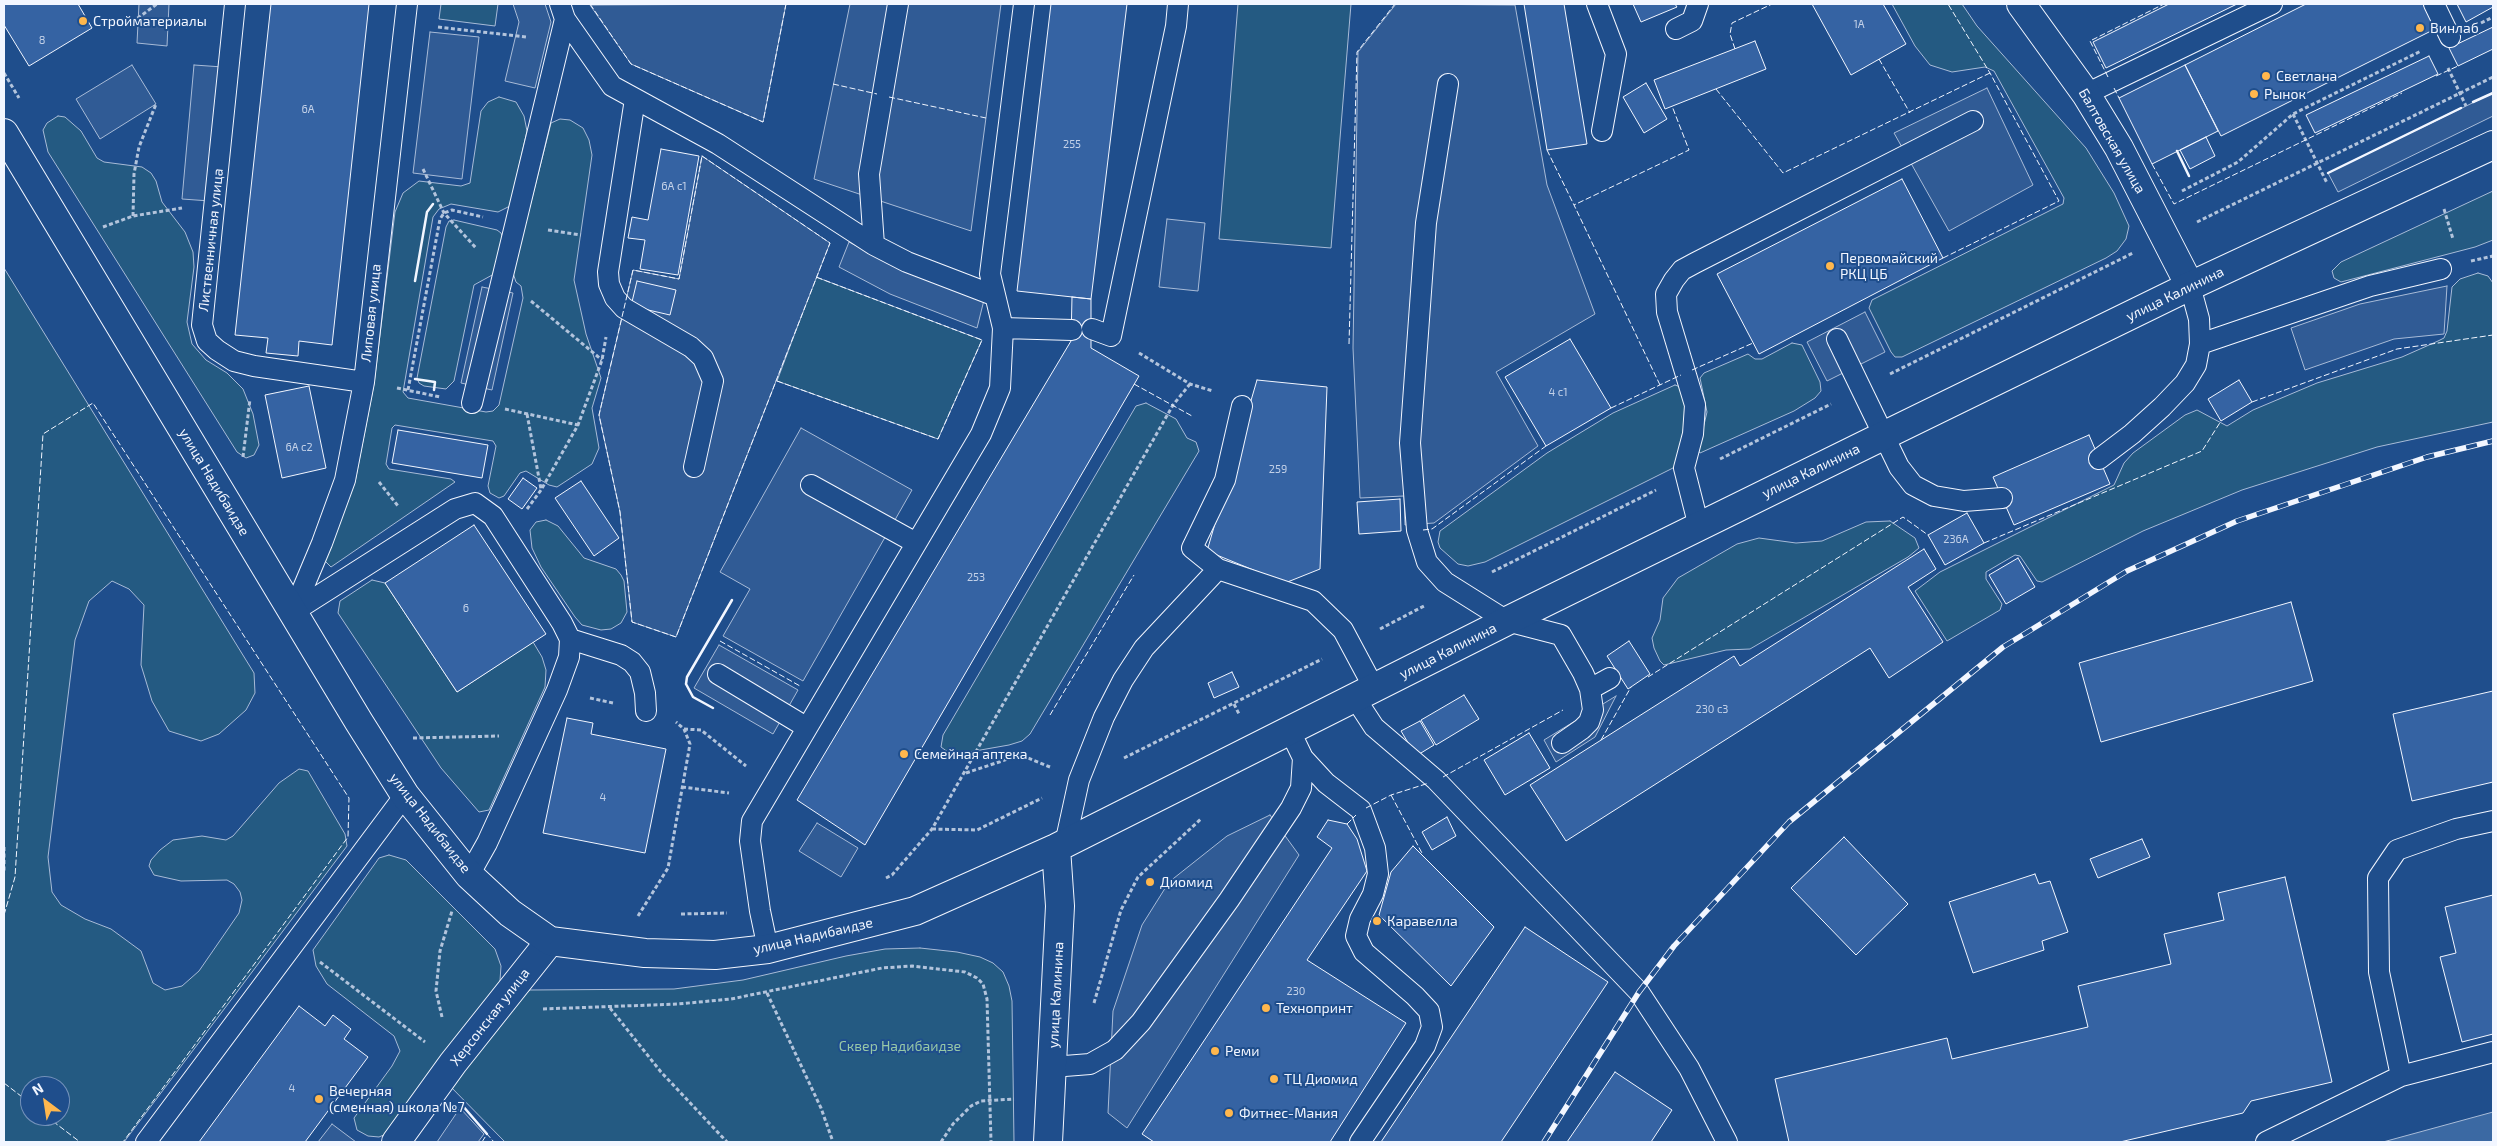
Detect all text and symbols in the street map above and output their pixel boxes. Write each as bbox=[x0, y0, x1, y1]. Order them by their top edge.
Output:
place label: Стройматериалы bbox=[93, 13, 207, 29]
marker: Стройматериалы bbox=[77, 15, 89, 27]
house number: 1А bbox=[1853, 17, 1865, 31]
place label: Винлаб bbox=[2430, 20, 2479, 36]
marker: Винлаб bbox=[2414, 22, 2426, 34]
house number: 8 bbox=[39, 33, 45, 47]
place label: Светлана bbox=[2276, 68, 2337, 84]
marker: Светлана bbox=[2260, 70, 2272, 82]
street label: Балтовская улица bbox=[2075, 86, 2149, 196]
place label: Рынок bbox=[2264, 86, 2306, 102]
marker: Рынок bbox=[2248, 88, 2260, 100]
house number: 6А bbox=[301, 102, 315, 116]
house number: 255 bbox=[1063, 137, 1081, 151]
street label: Лиственничная улица bbox=[195, 167, 227, 313]
house number: 6А с1 bbox=[661, 179, 687, 193]
place label: Первомайский РКЦ ЦБ bbox=[1840, 250, 1938, 282]
marker: Первомайский РКЦ ЦБ bbox=[1824, 260, 1836, 272]
street label: Липовая улица bbox=[357, 263, 385, 363]
street label: улица Калинина bbox=[2123, 263, 2227, 325]
house number: 4 с1 bbox=[1548, 385, 1568, 399]
street label: улица Надибаидзе bbox=[175, 425, 253, 539]
house number: 6А с2 bbox=[285, 440, 313, 454]
street label: улица Калинина bbox=[1759, 440, 1863, 502]
house number: 259 bbox=[1269, 462, 1287, 476]
house number: 236А bbox=[1943, 532, 1969, 546]
house number: 253 bbox=[967, 570, 985, 584]
house number: 6 bbox=[463, 601, 469, 615]
street label: улица Калинина bbox=[1397, 619, 1499, 683]
house number: 230 с3 bbox=[1696, 702, 1728, 716]
place label: Семейная аптека bbox=[914, 746, 1028, 762]
marker: Семейная аптека bbox=[898, 748, 910, 760]
street label: улица Надибаидзе bbox=[386, 770, 474, 876]
house number: 4 bbox=[600, 790, 606, 804]
place label: Диомид bbox=[1160, 874, 1213, 890]
marker: Диомид bbox=[1144, 876, 1156, 888]
place label: Каравелла bbox=[1387, 913, 1458, 929]
street label: улица Надибаидзе bbox=[751, 914, 875, 958]
marker: Каравелла bbox=[1371, 915, 1383, 927]
street label: улица Калинина bbox=[1045, 941, 1067, 1049]
street label: Херсонская улица bbox=[447, 965, 533, 1069]
house number: 230 bbox=[1287, 984, 1305, 998]
place label: Технопринт bbox=[1276, 1000, 1353, 1016]
marker: Технопринт bbox=[1260, 1002, 1272, 1014]
park label: Сквер Надибаидзе bbox=[839, 1038, 961, 1054]
place label: Реми bbox=[1225, 1043, 1259, 1059]
marker: Реми bbox=[1209, 1045, 1221, 1057]
place label: ТЦ Диомид bbox=[1284, 1071, 1358, 1087]
marker: ТЦ Диомид bbox=[1268, 1073, 1280, 1085]
north arrow bbox=[20, 1076, 70, 1126]
text: N bbox=[29, 1079, 46, 1098]
house number: 4 bbox=[289, 1081, 295, 1095]
place label: Вечерняя (сменная) школа №7 bbox=[329, 1083, 465, 1116]
marker: Вечерняя (сменная) школа №7 bbox=[313, 1093, 325, 1105]
place label: Фитнес-Мания bbox=[1239, 1105, 1338, 1121]
marker: Фитнес-Мания bbox=[1223, 1107, 1235, 1119]

